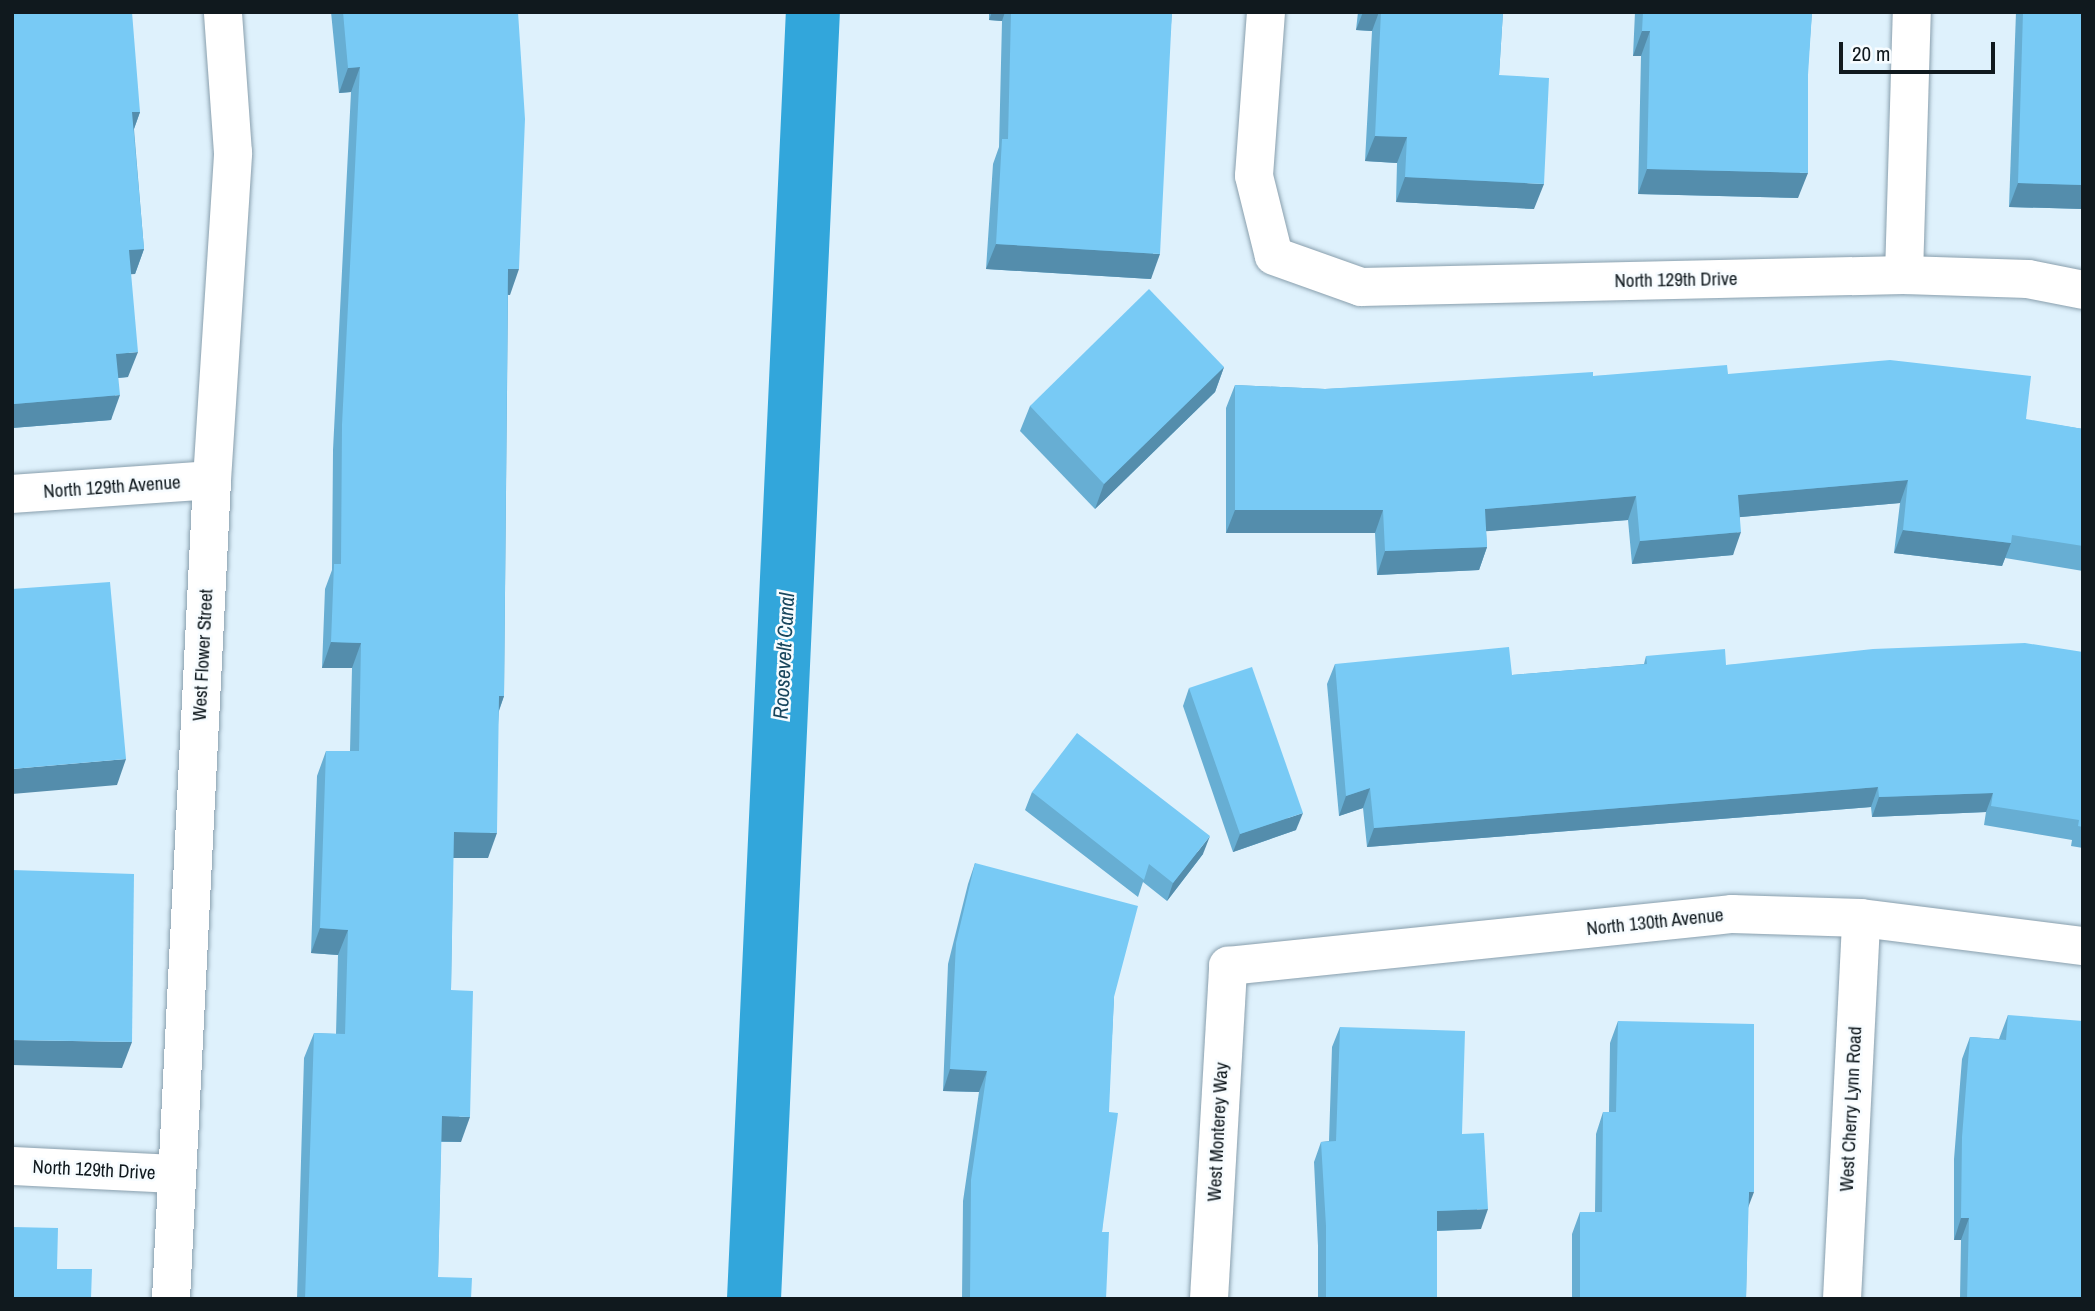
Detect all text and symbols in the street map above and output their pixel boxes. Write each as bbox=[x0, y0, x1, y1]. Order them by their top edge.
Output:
scale bar bbox=[1843, 28, 1999, 72]
text: 20 m bbox=[1852, 39, 1890, 68]
street label: North 129th Drive bbox=[1614, 268, 1738, 292]
street label: North 129th Avenue bbox=[42, 471, 182, 503]
street label: West Flower Street bbox=[188, 588, 218, 722]
water label: Roosevelt Canal bbox=[768, 592, 800, 720]
street label: North 130th Avenue bbox=[1585, 903, 1725, 941]
street label: West Cherry Lynn Road bbox=[1835, 1026, 1867, 1192]
street label: West Monterey Way bbox=[1203, 1062, 1233, 1202]
street label: North 129th Drive bbox=[32, 1155, 156, 1185]

